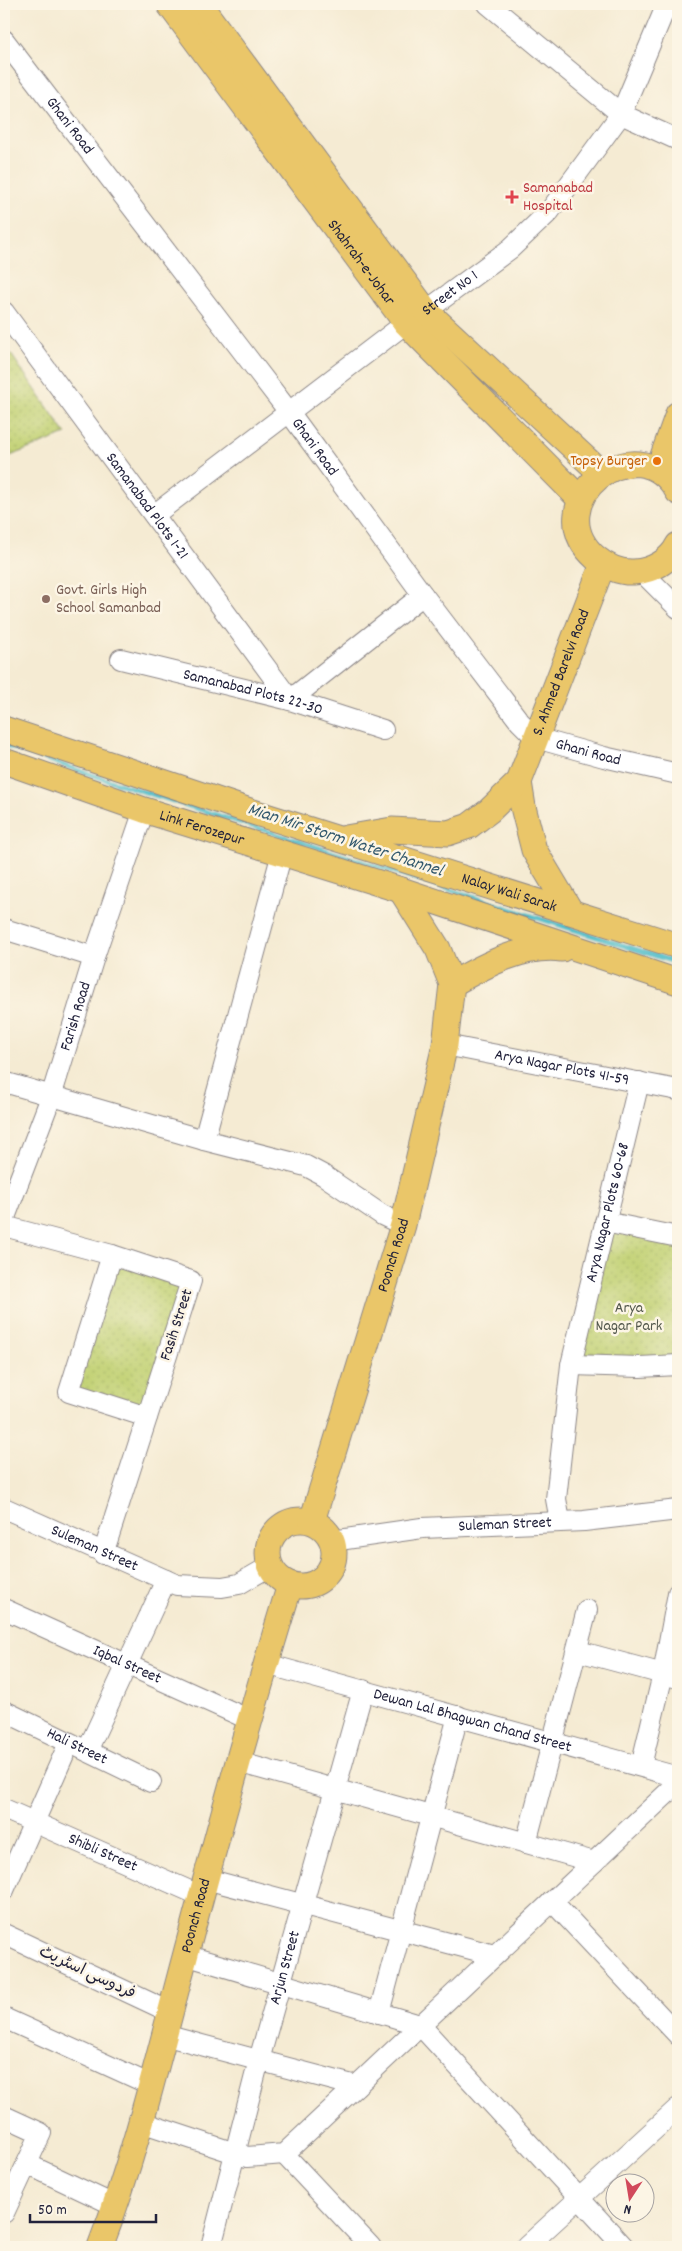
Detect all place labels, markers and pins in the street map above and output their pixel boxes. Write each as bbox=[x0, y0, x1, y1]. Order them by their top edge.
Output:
place label: Samanabad Hospital bbox=[523, 177, 593, 218]
marker: Samanabad Hospital bbox=[505, 190, 519, 204]
place label: Topsy Burger bbox=[570, 450, 647, 473]
marker: Topsy Burger bbox=[651, 455, 663, 467]
place label: Govt. Girls High School Samanbad bbox=[56, 579, 161, 620]
marker: Govt. Girls High School Samanbad bbox=[40, 593, 52, 605]

